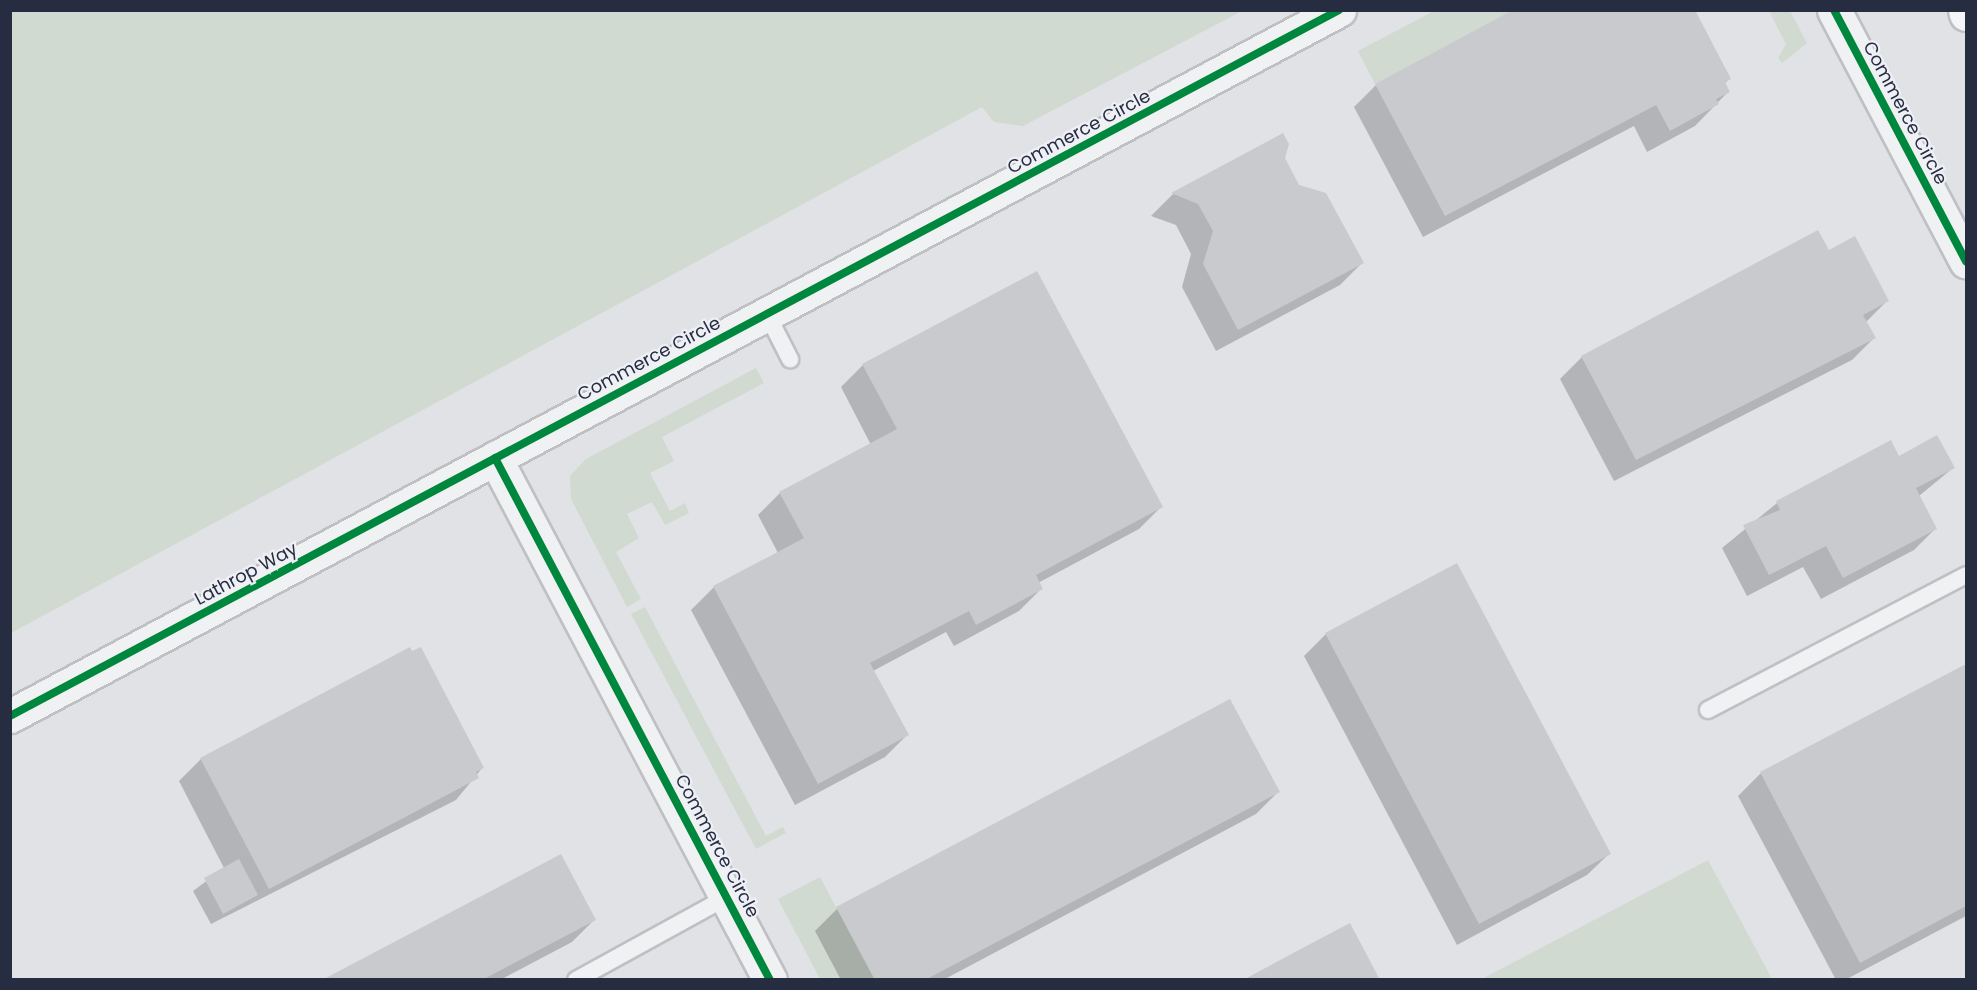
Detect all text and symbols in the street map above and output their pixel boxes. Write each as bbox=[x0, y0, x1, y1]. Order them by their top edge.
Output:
street label: Commerce Circle bbox=[1858, 38, 1952, 188]
street label: Commerce Circle bbox=[1004, 85, 1154, 179]
street label: Commerce Circle bbox=[574, 312, 724, 406]
street label: Lathrop Way bbox=[191, 538, 301, 610]
street label: Commerce Circle bbox=[670, 771, 764, 921]

